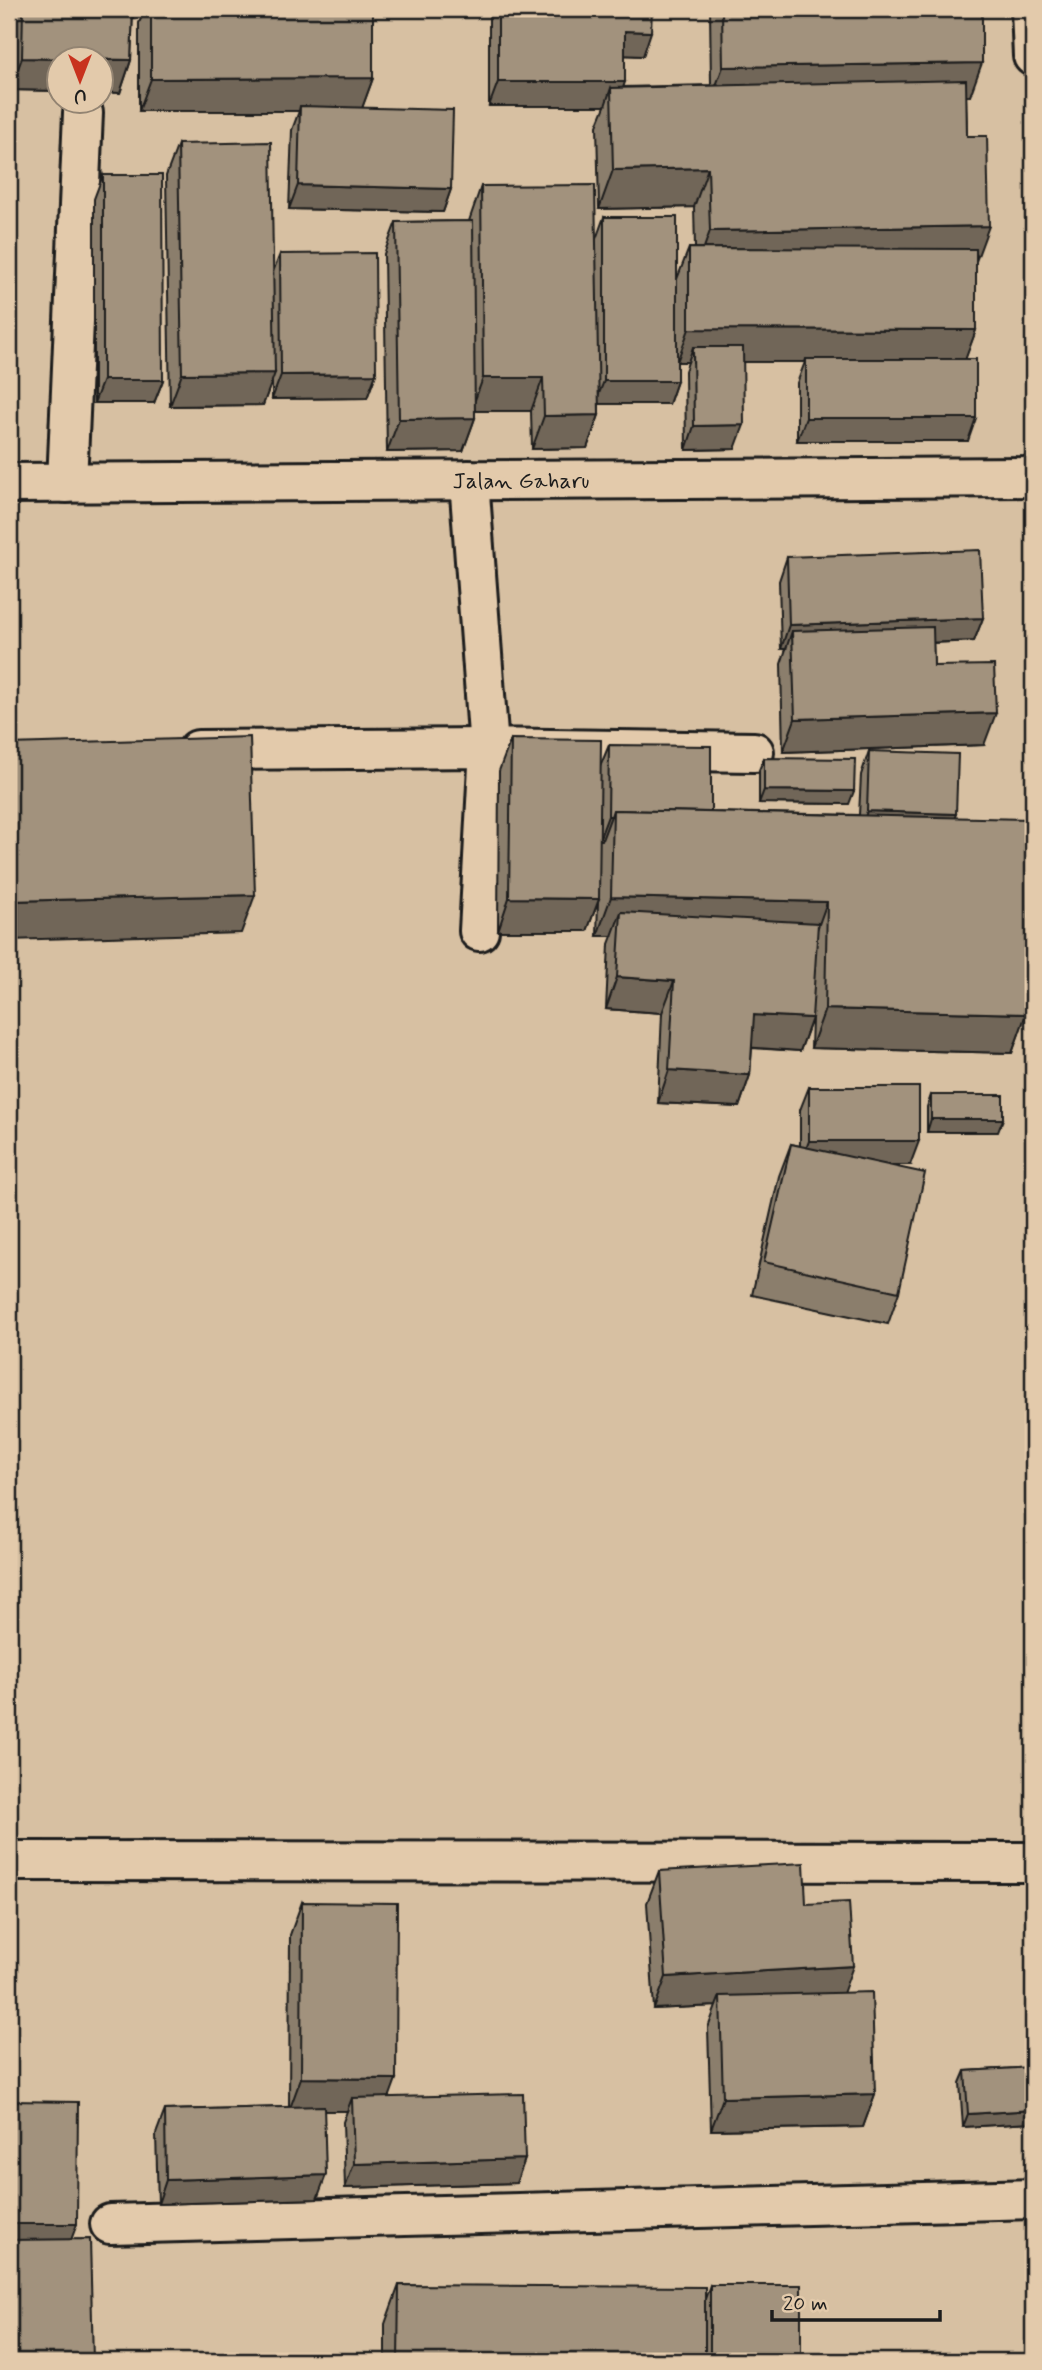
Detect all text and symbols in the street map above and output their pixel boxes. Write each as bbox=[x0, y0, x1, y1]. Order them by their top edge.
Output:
north arrow bbox=[46, 46, 116, 116]
text: U bbox=[74, 83, 86, 108]
street label: Jalan Gaharu bbox=[452, 467, 590, 497]
scale bar bbox=[772, 2279, 940, 2323]
text: 20 m bbox=[783, 2290, 828, 2318]

